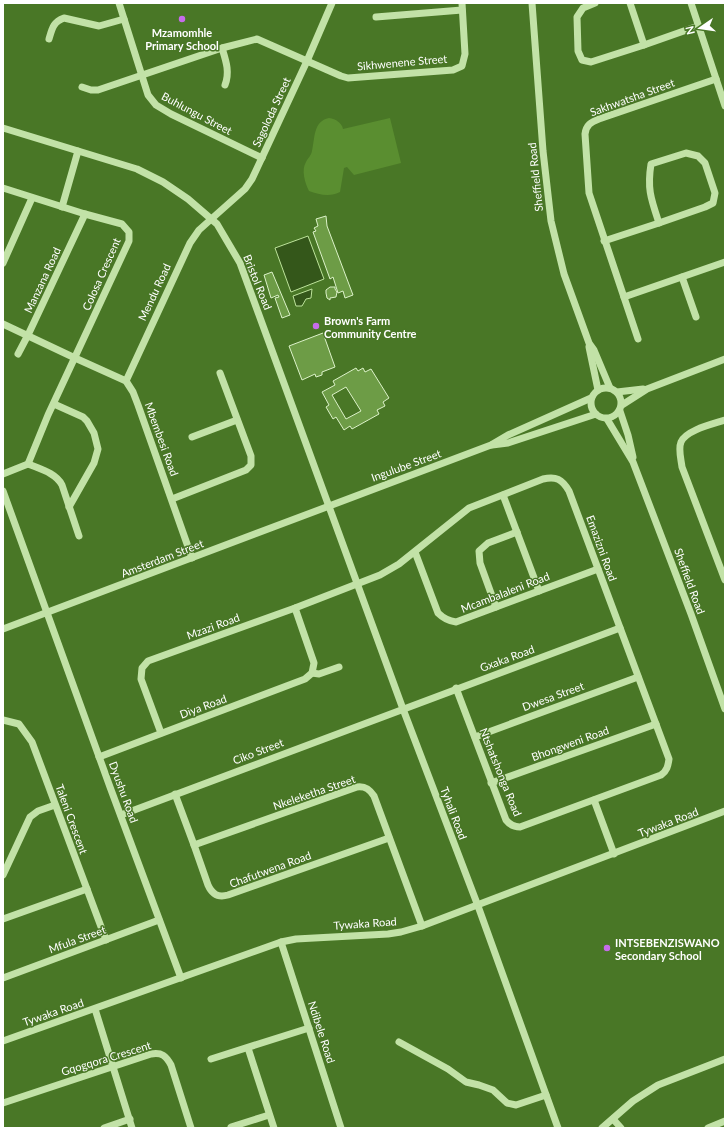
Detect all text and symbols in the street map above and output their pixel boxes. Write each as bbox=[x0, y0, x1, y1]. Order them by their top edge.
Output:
north arrow bbox=[680, 8, 720, 48]
marker: Mzamomhle Primary School bbox=[177, 14, 187, 24]
text: N bbox=[682, 25, 697, 36]
place label: Mzamomhle Primary School bbox=[145, 26, 219, 52]
street label: Sikhwenene Street bbox=[356, 52, 448, 72]
street label: Sagoloda Street bbox=[249, 75, 293, 149]
street label: Sakhwatsha Street bbox=[588, 76, 676, 118]
street label: Buhlungu Street bbox=[160, 89, 234, 137]
street label: Sheffield Road bbox=[525, 142, 545, 212]
street label: Colosa Crescent bbox=[79, 236, 123, 312]
street label: Manzana Road bbox=[21, 245, 63, 315]
street label: Bristol Road bbox=[241, 253, 275, 311]
street label: Mendu Road bbox=[135, 261, 173, 323]
place label: Brown's Farm Community Centre bbox=[324, 314, 417, 340]
marker: Brown's Farm Community Centre bbox=[311, 321, 321, 331]
street label: Mbembesi Road bbox=[143, 400, 181, 478]
street label: Ingulube Street bbox=[369, 446, 443, 484]
street label: Emazizni Road bbox=[584, 513, 620, 583]
street label: Amsterdam Street bbox=[119, 536, 205, 580]
street label: Sheffield Road bbox=[672, 546, 708, 616]
street label: Mcambalaleni Road bbox=[459, 569, 551, 615]
street label: Mzazi Road bbox=[185, 610, 241, 642]
street label: Gxaka Road bbox=[478, 642, 536, 674]
street label: Dwesa Street bbox=[520, 679, 586, 713]
street label: Diya Road bbox=[178, 691, 228, 721]
street label: Bhongweni Road bbox=[529, 723, 611, 763]
street label: Ntshatshonga Road bbox=[477, 726, 525, 818]
street label: Ciko Street bbox=[231, 735, 285, 767]
street label: Dyushu Road bbox=[107, 760, 141, 824]
street label: Nkeleketha Street bbox=[271, 772, 357, 812]
street label: Taleni Crescent bbox=[53, 782, 91, 856]
street label: Tyhali Road bbox=[438, 785, 470, 841]
street label: Tywaka Road bbox=[636, 805, 700, 839]
street label: Chafutwena Road bbox=[227, 848, 313, 890]
street label: Tywaka Road bbox=[333, 914, 397, 932]
street label: Mfula Street bbox=[47, 923, 107, 955]
place label: INTSEBENZISWANO Secondary School bbox=[615, 936, 720, 962]
marker: INTSEBENZISWANO Secondary School bbox=[602, 943, 612, 953]
street label: Tywaka Road bbox=[21, 996, 85, 1028]
street label: Ndibele Road bbox=[306, 999, 338, 1065]
street label: Gqogqora Crescent bbox=[60, 1038, 153, 1078]

